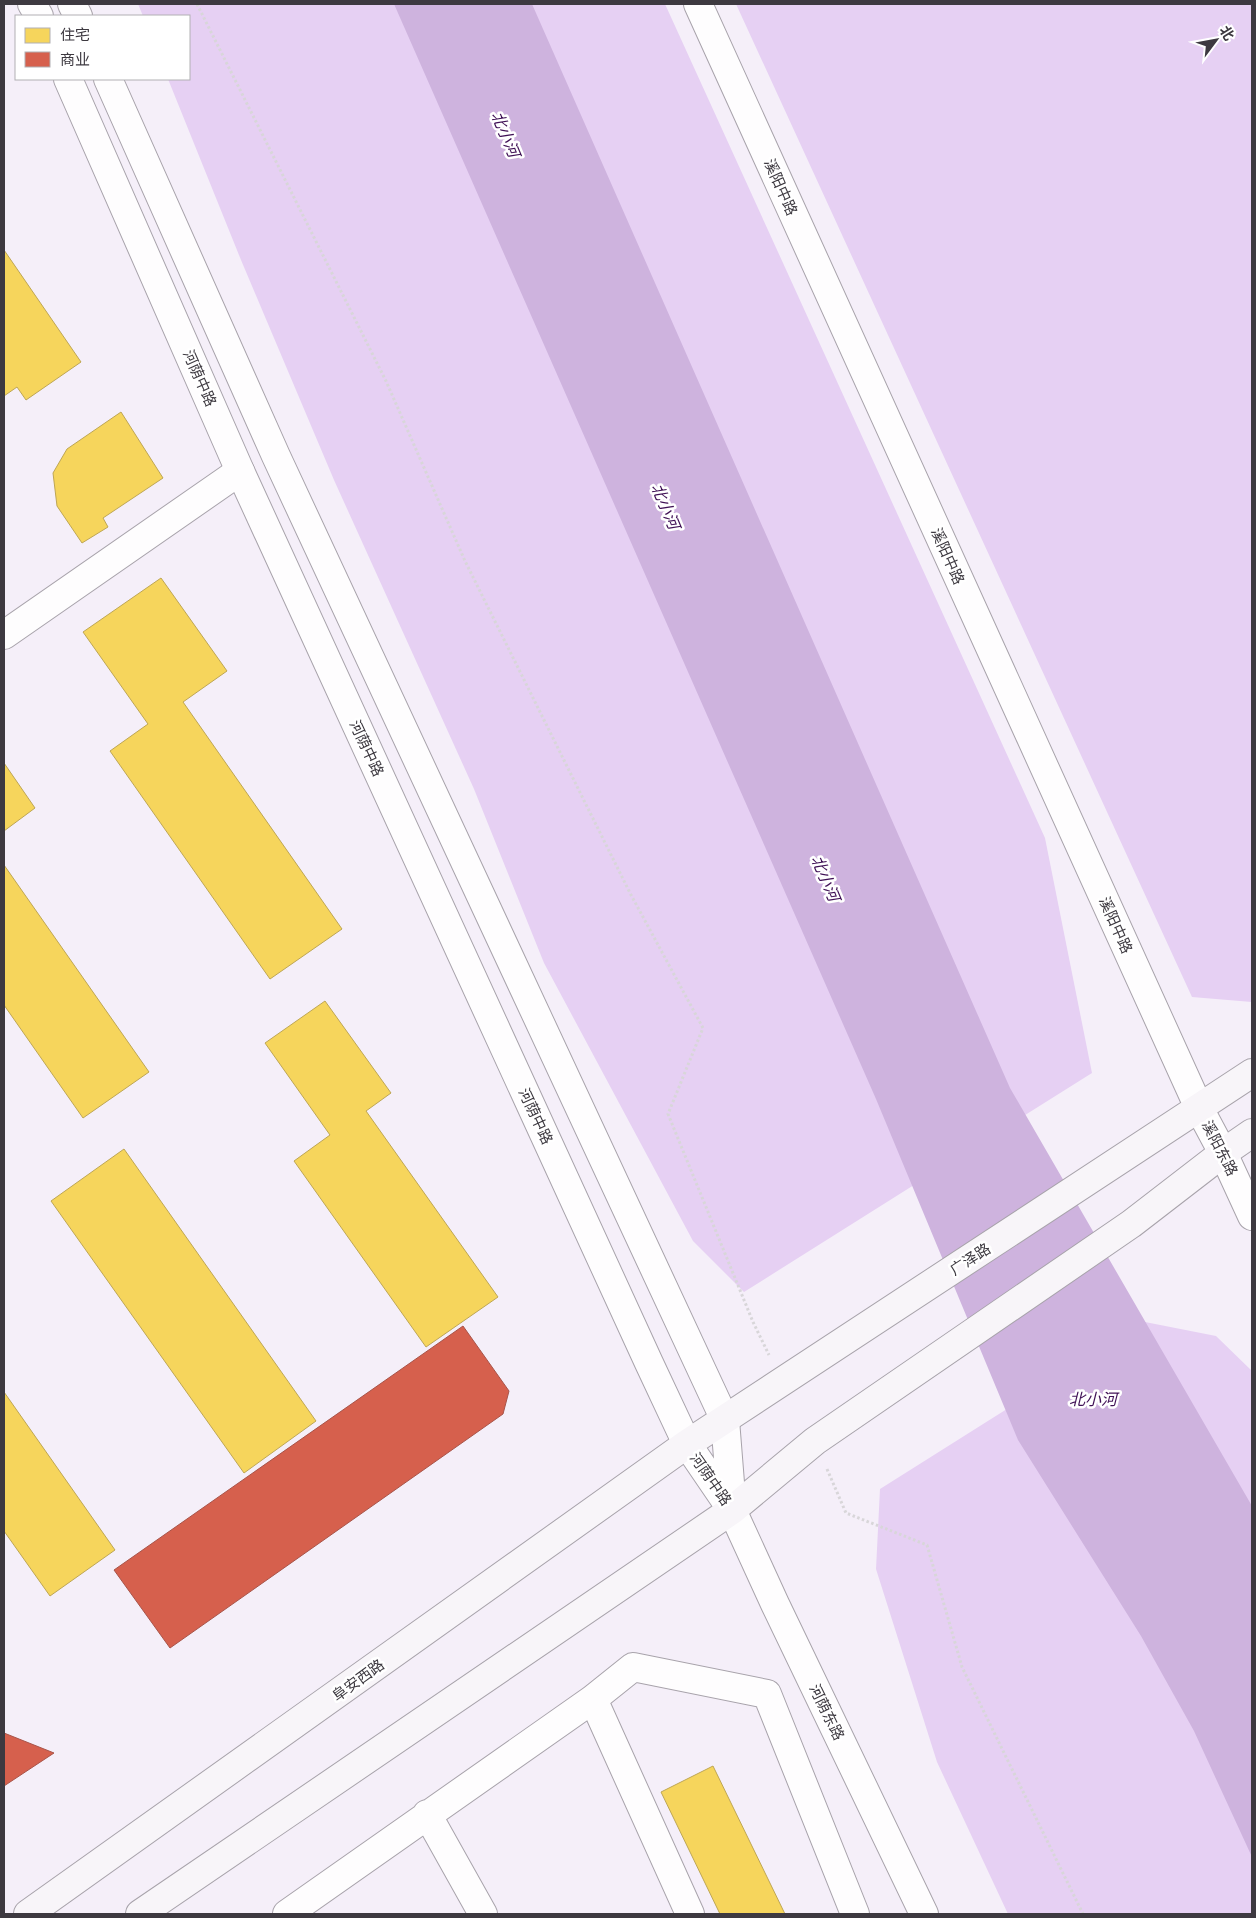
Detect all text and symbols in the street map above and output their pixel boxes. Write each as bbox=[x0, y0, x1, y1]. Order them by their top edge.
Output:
legend bbox=[15, 15, 190, 80]
north arrow bbox=[1191, 15, 1241, 65]
text: 北 bbox=[1217, 23, 1238, 43]
text: 住宅 bbox=[60, 26, 90, 43]
text: 商业 bbox=[60, 51, 90, 68]
water label: 北小河 bbox=[488, 108, 525, 162]
street label: 溪阳中路 bbox=[761, 156, 801, 218]
street label: 河荫中路 bbox=[180, 347, 220, 409]
water label: 北小河 bbox=[648, 480, 685, 534]
street label: 溪阳中路 bbox=[928, 525, 968, 587]
street label: 河荫中路 bbox=[347, 717, 387, 779]
water label: 北小河 bbox=[808, 852, 845, 906]
street label: 溪阳中路 bbox=[1096, 894, 1136, 956]
street label: 河荫中路 bbox=[516, 1085, 556, 1147]
street label: 溪阳东路 bbox=[1199, 1117, 1241, 1179]
street label: 广泽路 bbox=[946, 1240, 994, 1278]
water label: 北小河 bbox=[1069, 1390, 1120, 1408]
street label: 河荫中路 bbox=[687, 1450, 735, 1508]
street label: 阜安西路 bbox=[329, 1655, 387, 1705]
street label: 河荫东路 bbox=[806, 1681, 848, 1743]

